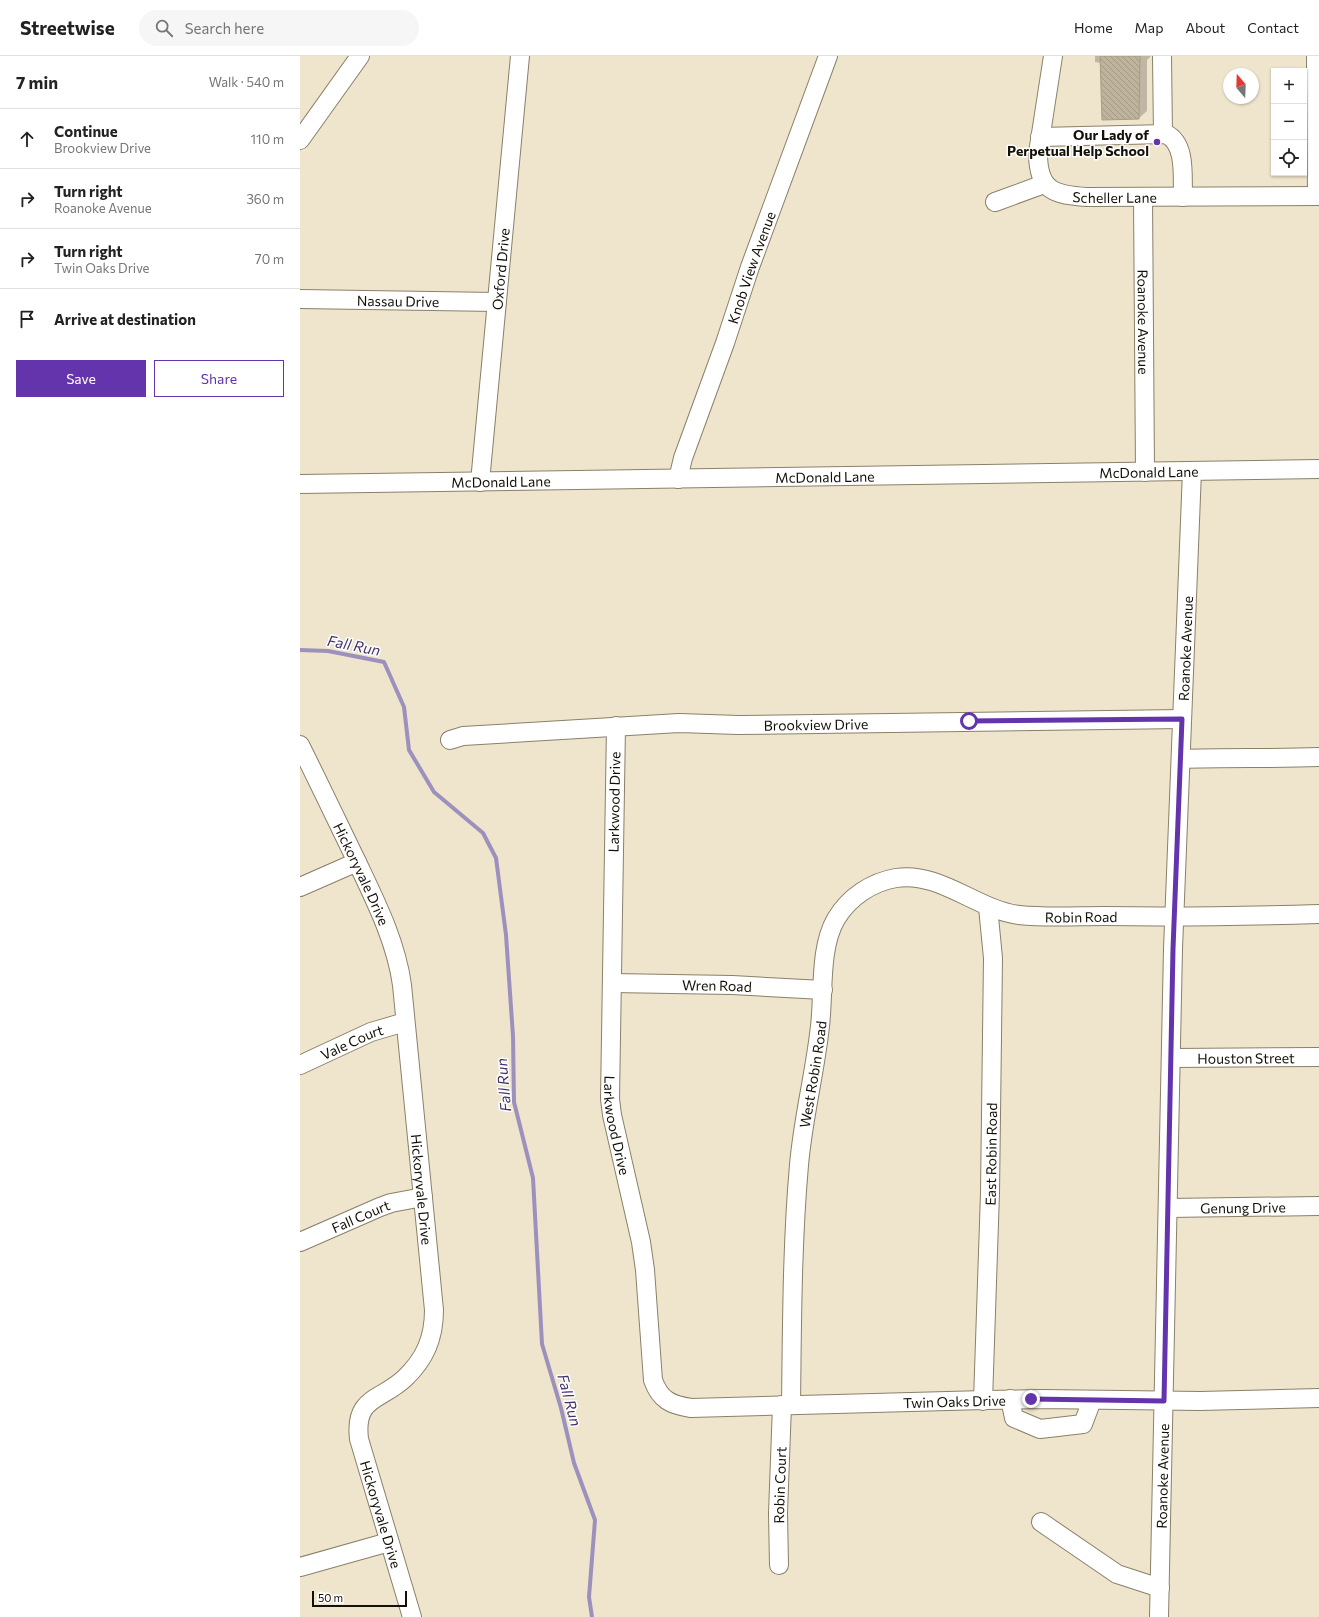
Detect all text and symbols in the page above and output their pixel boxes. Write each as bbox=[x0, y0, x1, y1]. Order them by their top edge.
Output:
search box bbox=[139, 10, 419, 46]
text: Streetwise bbox=[20, 16, 115, 39]
icon: search bbox=[153, 17, 175, 39]
text: Search here bbox=[185, 19, 264, 37]
text: Home bbox=[1074, 19, 1113, 36]
text: Map bbox=[1135, 19, 1163, 36]
text: About bbox=[1185, 19, 1225, 36]
text: Contact bbox=[1247, 19, 1299, 36]
north arrow bbox=[1223, 68, 1259, 104]
map controls bbox=[1271, 68, 1307, 176]
button: + bbox=[1271, 68, 1307, 104]
text: 7 min bbox=[16, 72, 58, 93]
text: Walk · 540 m bbox=[209, 74, 284, 90]
button: − bbox=[1271, 104, 1307, 140]
text: Continue bbox=[54, 122, 118, 140]
place label: Our Lady of Perpetual Help School bbox=[1007, 126, 1149, 159]
icon: ahead bbox=[16, 128, 38, 150]
text: 110 m bbox=[251, 131, 284, 147]
marker: Our Lady of Perpetual Help School bbox=[1152, 137, 1162, 147]
text: Brookview Drive bbox=[54, 140, 151, 156]
button: locate bbox=[1271, 140, 1307, 176]
text: Turn right bbox=[54, 182, 123, 200]
street label: Scheller Lane bbox=[1072, 187, 1157, 206]
icon: right bbox=[16, 188, 38, 210]
text: 360 m bbox=[246, 191, 284, 207]
text: Roanoke Avenue bbox=[54, 200, 152, 216]
street label: Knob View Avenue bbox=[724, 209, 778, 326]
street label: Oxford Drive bbox=[488, 227, 512, 311]
text: Turn right bbox=[54, 242, 123, 260]
icon: right bbox=[16, 248, 38, 270]
text: 70 m bbox=[255, 251, 284, 267]
text: Twin Oaks Drive bbox=[54, 260, 149, 276]
street label: Roanoke Avenue bbox=[1135, 269, 1153, 375]
street label: Nassau Drive bbox=[357, 291, 439, 310]
icon: arrive bbox=[16, 308, 38, 330]
text: Arrive at destination bbox=[54, 310, 196, 328]
button: Save bbox=[16, 360, 146, 397]
button: Share bbox=[154, 360, 284, 397]
street label: McDonald Lane bbox=[1099, 462, 1199, 481]
street label: McDonald Lane bbox=[775, 467, 875, 486]
street label: McDonald Lane bbox=[451, 472, 551, 490]
street label: Roanoke Avenue bbox=[1174, 596, 1196, 701]
water label: Fall Run bbox=[326, 631, 382, 659]
route start bbox=[960, 712, 978, 730]
street label: Brookview Drive bbox=[764, 715, 868, 733]
street label: Larkwood Drive bbox=[605, 751, 623, 853]
street label: Hickoryvale Drive bbox=[331, 820, 393, 928]
street label: Robin Road bbox=[1045, 907, 1118, 925]
street label: Wren Road bbox=[682, 976, 752, 995]
street label: Vale Court bbox=[318, 1020, 385, 1063]
street label: West Robin Road bbox=[795, 1020, 829, 1129]
street label: Houston Street bbox=[1197, 1049, 1295, 1066]
water label: Fall Run bbox=[492, 1058, 514, 1112]
street label: Larkwood Drive bbox=[601, 1075, 634, 1177]
street label: East Robin Road bbox=[981, 1102, 1000, 1206]
street label: Hickoryvale Drive bbox=[408, 1133, 436, 1246]
street label: Fall Court bbox=[329, 1196, 392, 1236]
street label: Genung Drive bbox=[1200, 1198, 1286, 1216]
water label: Fall Run bbox=[554, 1372, 586, 1428]
route end bbox=[1022, 1390, 1040, 1408]
street label: Twin Oaks Drive bbox=[903, 1391, 1006, 1411]
street label: Roanoke Avenue bbox=[1152, 1423, 1172, 1529]
street label: Robin Court bbox=[769, 1446, 789, 1524]
street label: Hickoryvale Drive bbox=[357, 1458, 405, 1570]
scale bar bbox=[312, 1589, 407, 1608]
text: 50 m bbox=[318, 1591, 343, 1604]

